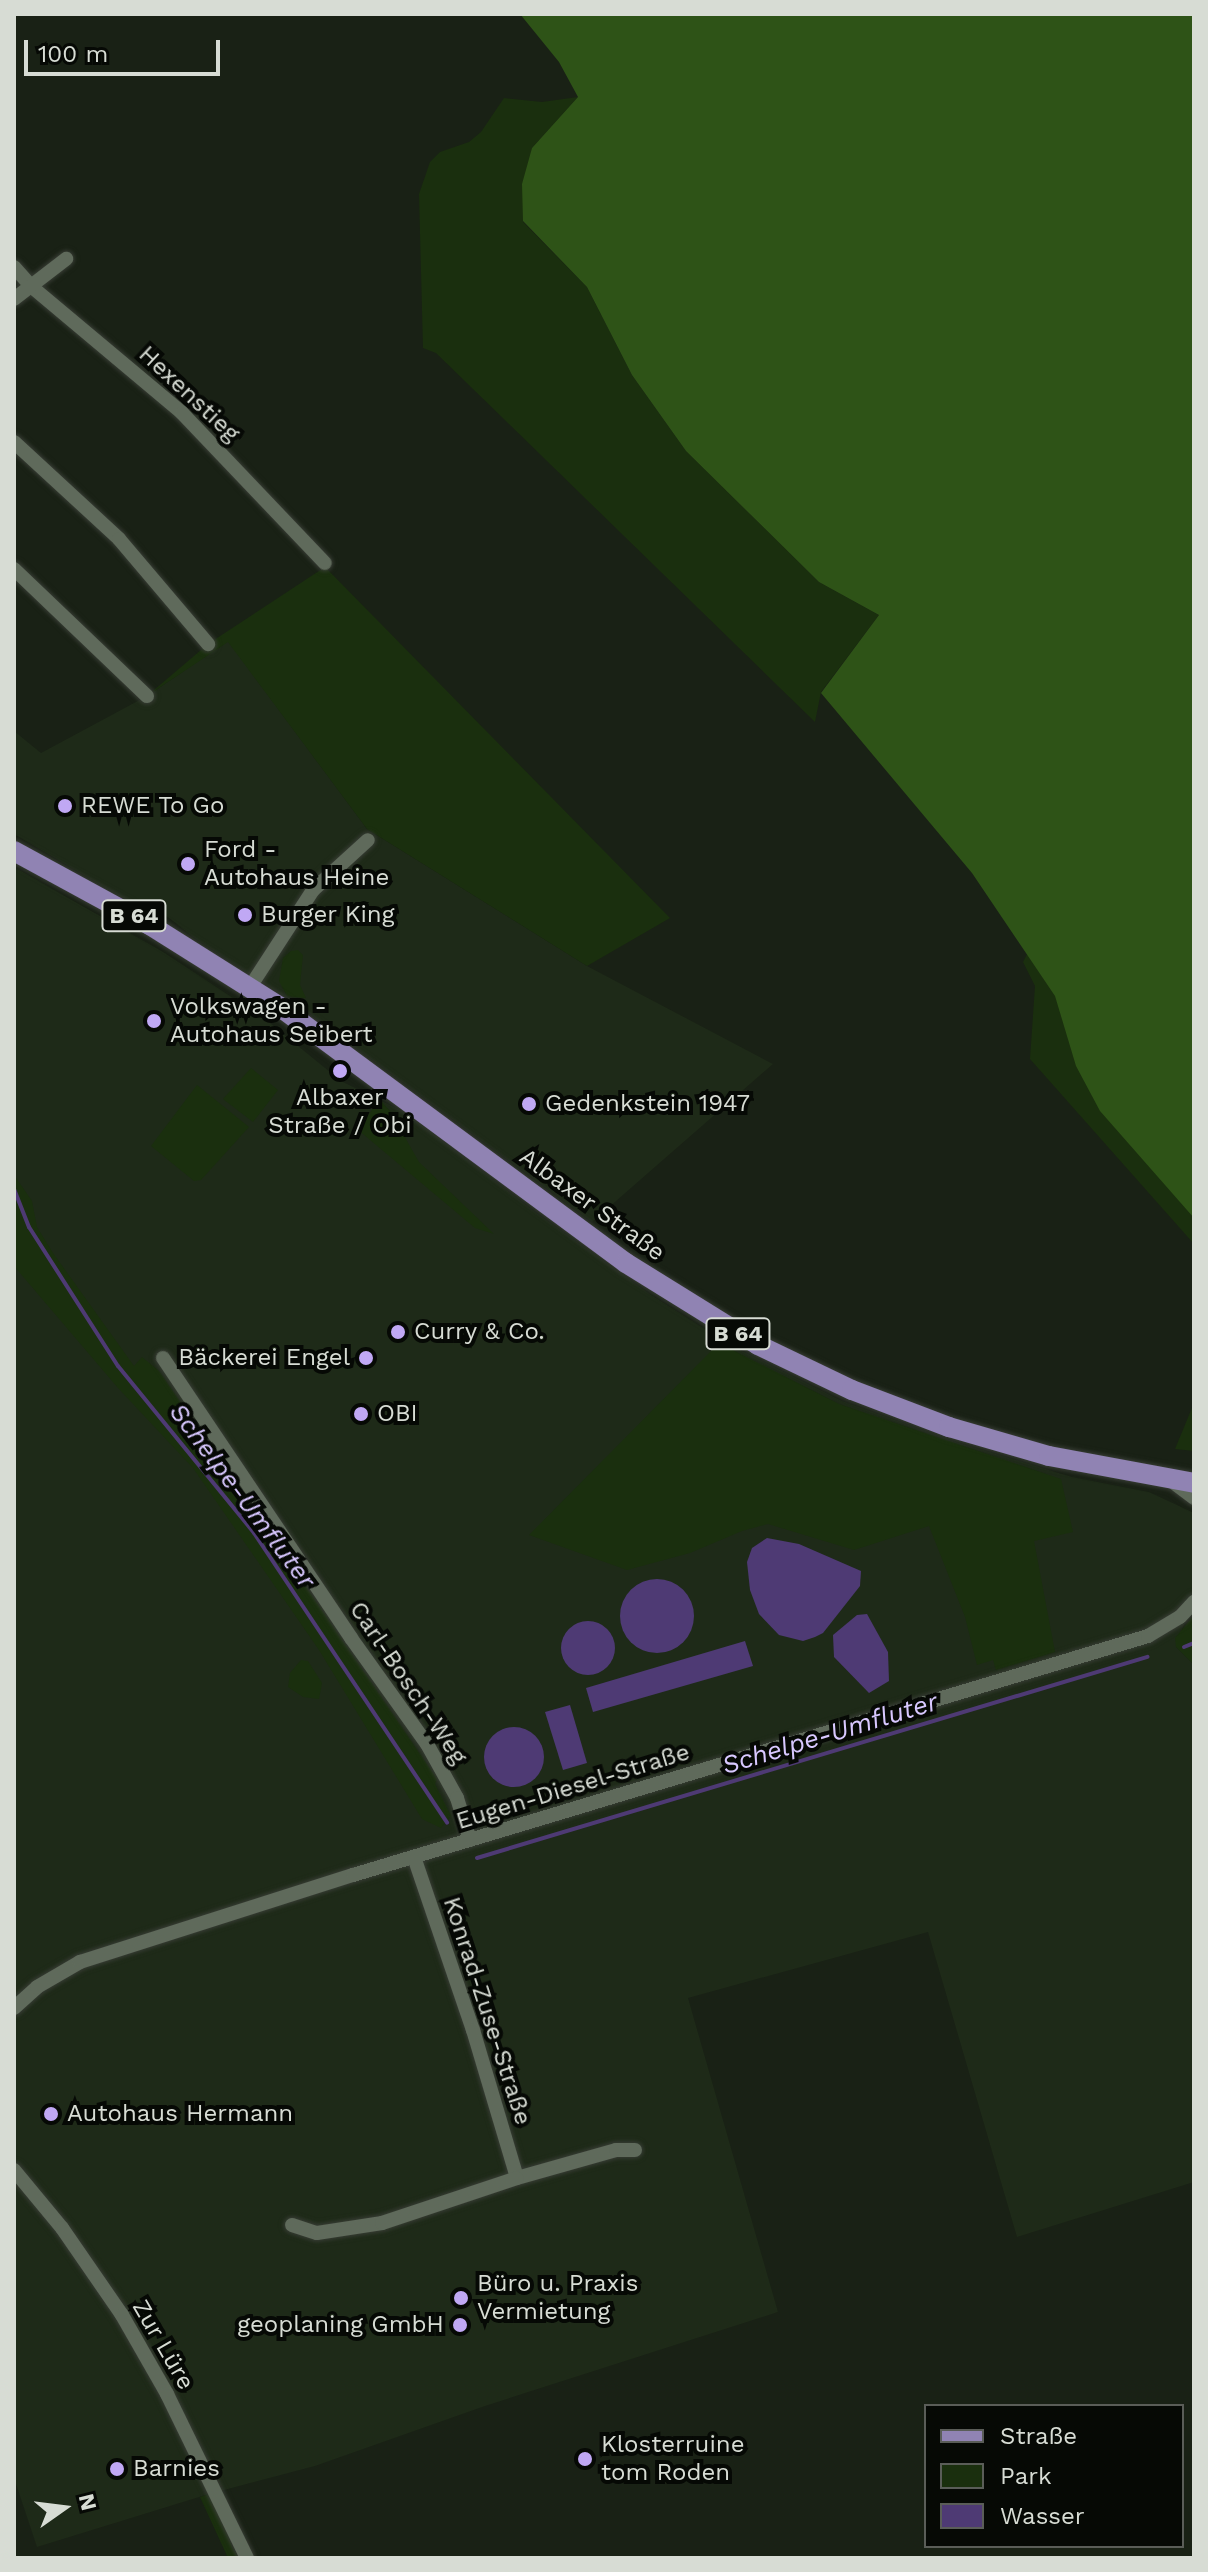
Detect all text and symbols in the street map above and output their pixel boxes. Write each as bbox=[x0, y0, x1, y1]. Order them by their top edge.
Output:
scale bar bbox=[28, 24, 224, 74]
text: 100 m bbox=[38, 40, 108, 68]
street label: Hexenstieg bbox=[133, 340, 245, 448]
place label: REWE To Go bbox=[81, 792, 225, 820]
marker: REWE To Go bbox=[56, 797, 74, 815]
place label: Ford - Autohaus Heine bbox=[204, 836, 389, 892]
marker: Ford - Autohaus Heine bbox=[179, 855, 197, 873]
road number: B 64 bbox=[100, 898, 168, 934]
place label: Burger King bbox=[261, 901, 395, 929]
marker: Burger King bbox=[236, 906, 254, 924]
place label: Volkswagen - Autohaus Seibert bbox=[170, 993, 373, 1049]
marker: Volkswagen - Autohaus Seibert bbox=[145, 1012, 163, 1030]
marker: Albaxer Straße / Obi bbox=[331, 1062, 349, 1080]
place label: Albaxer Straße / Obi bbox=[268, 1084, 412, 1140]
place label: Gedenkstein 1947 bbox=[545, 1090, 750, 1118]
marker: Gedenkstein 1947 bbox=[520, 1095, 538, 1113]
street label: Albaxer Straße bbox=[514, 1142, 670, 1268]
road number: B 64 bbox=[704, 1316, 772, 1352]
place label: Curry & Co. bbox=[414, 1318, 545, 1346]
marker: Curry & Co. bbox=[389, 1323, 407, 1341]
place label: Bäckerei Engel bbox=[178, 1344, 350, 1372]
marker: Bäckerei Engel bbox=[357, 1349, 375, 1367]
water label: Schelpe-Umfluter bbox=[162, 1397, 322, 1595]
place label: OBI bbox=[377, 1400, 418, 1428]
marker: OBI bbox=[352, 1405, 370, 1423]
street label: Carl-Bosch-Weg bbox=[343, 1596, 473, 1770]
water label: Schelpe-Umfluter bbox=[718, 1686, 942, 1782]
street label: Eugen-Diesel-Straße bbox=[453, 1738, 693, 1836]
street label: Konrad-Zuse-Straße bbox=[437, 1893, 537, 2129]
place label: Autohaus Hermann bbox=[67, 2100, 293, 2128]
marker: Autohaus Hermann bbox=[42, 2105, 60, 2123]
place label: Büro u. Praxis Vermietung bbox=[477, 2270, 638, 2326]
marker: Büro u. Praxis Vermietung bbox=[452, 2289, 470, 2307]
street label: Zur Lüre bbox=[126, 2295, 200, 2395]
place label: geoplaning GmbH bbox=[237, 2311, 444, 2339]
marker: geoplaning GmbH bbox=[451, 2316, 469, 2334]
legend bbox=[924, 2404, 1184, 2548]
text: Straße bbox=[1000, 2422, 1077, 2450]
place label: Klosterruine tom Roden bbox=[601, 2431, 745, 2487]
marker: Klosterruine tom Roden bbox=[576, 2450, 594, 2468]
place label: Barnies bbox=[133, 2455, 220, 2483]
marker: Barnies bbox=[108, 2460, 126, 2478]
text: Park bbox=[1000, 2462, 1052, 2490]
north arrow bbox=[24, 2468, 104, 2548]
text: N bbox=[74, 2491, 102, 2513]
text: Wasser bbox=[1000, 2502, 1085, 2530]

